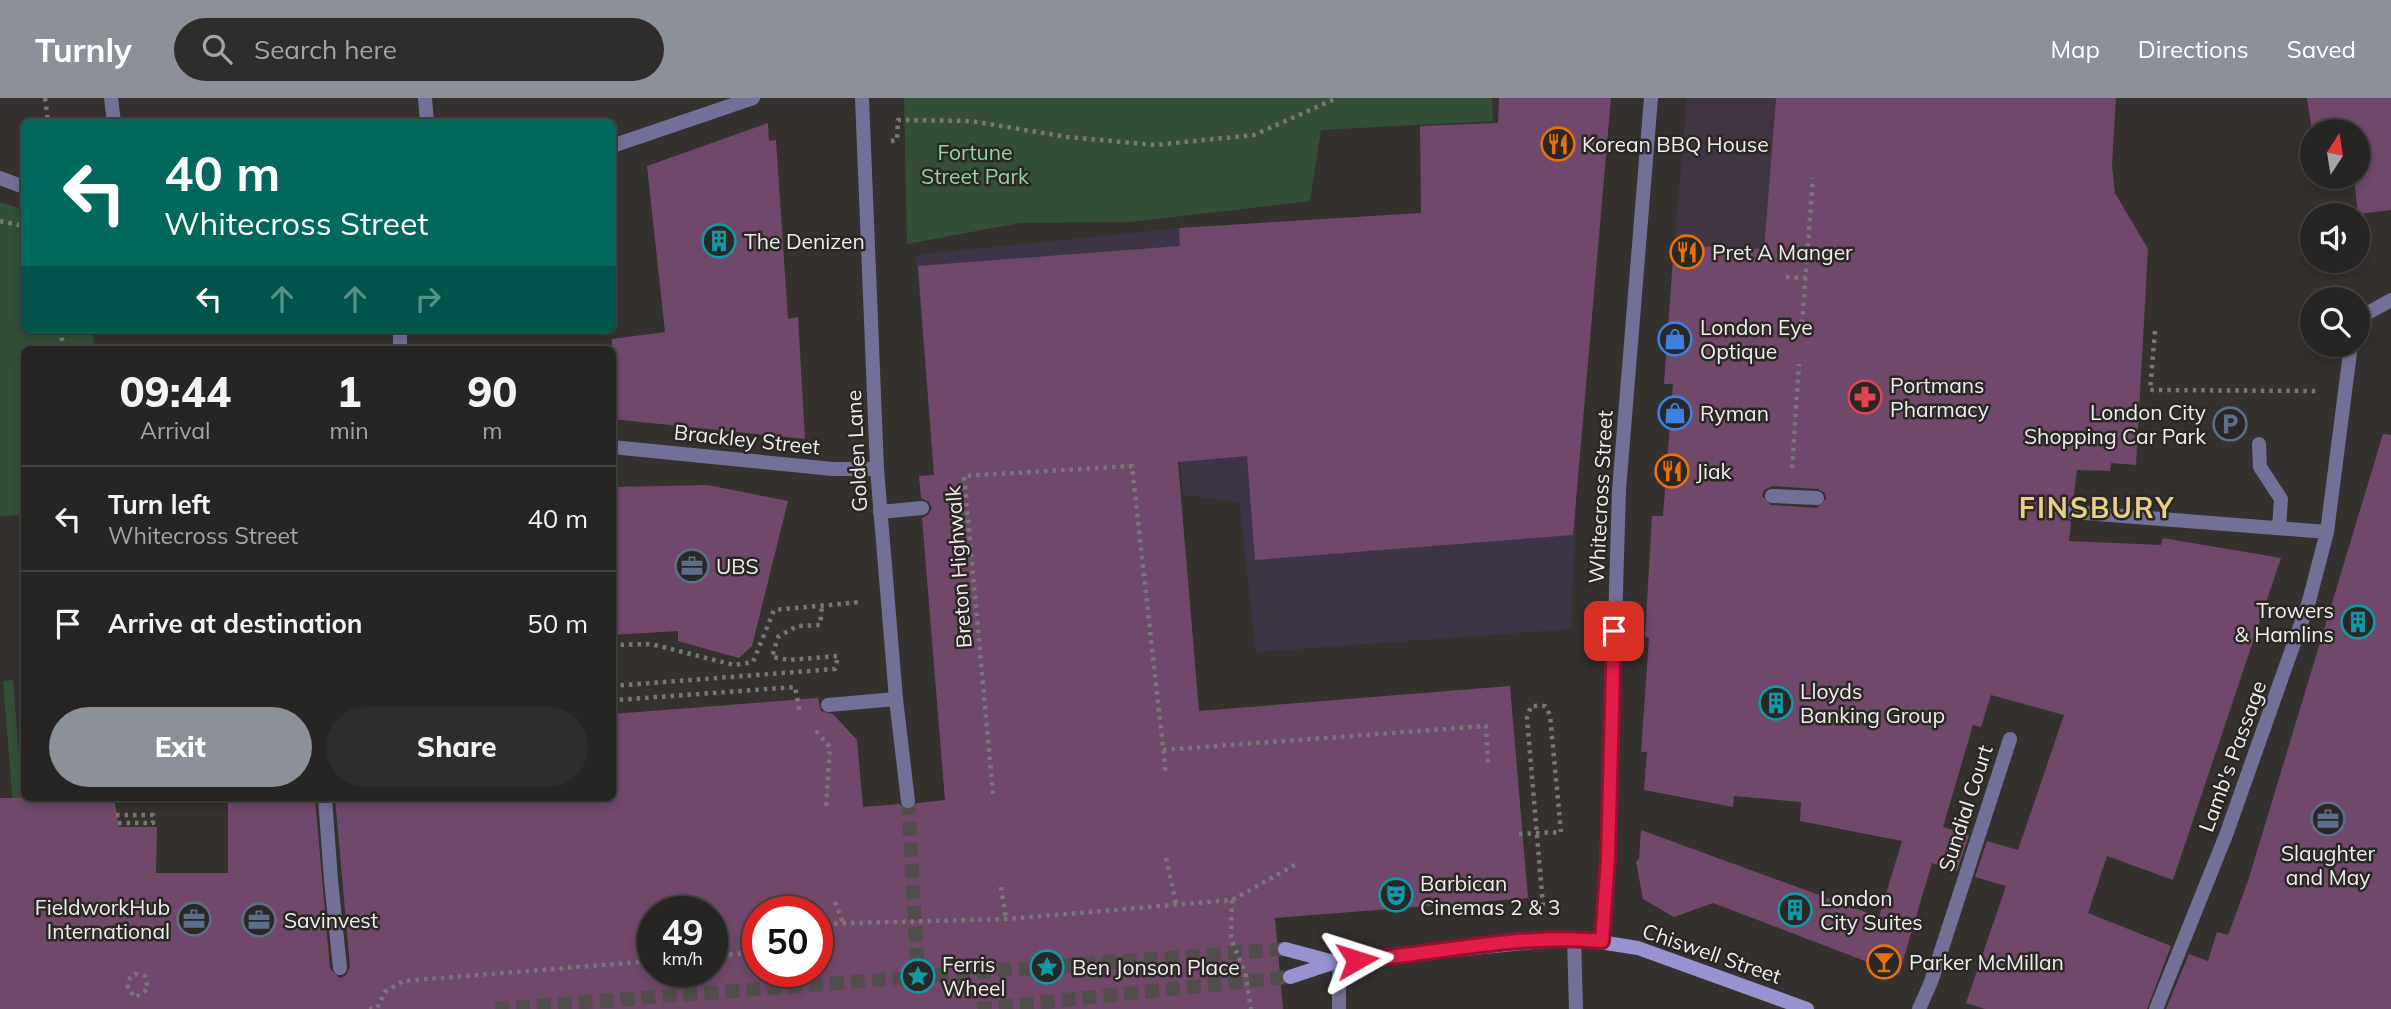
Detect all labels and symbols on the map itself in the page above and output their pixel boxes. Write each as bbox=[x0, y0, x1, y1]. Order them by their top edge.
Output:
north arrow bbox=[2300, 119, 2370, 189]
restaurant icon: Korean BBQ House bbox=[1539, 125, 1577, 163]
place label: Korean BBQ House bbox=[1582, 131, 1769, 157]
park label: Fortune Street Park bbox=[921, 139, 1029, 189]
building icon: The Denizen bbox=[700, 222, 738, 260]
place label: The Denizen bbox=[744, 228, 865, 254]
restaurant icon: Pret A Manger bbox=[1668, 233, 1706, 271]
place label: Pret A Manger bbox=[1712, 239, 1853, 265]
place label: London Eye Optique bbox=[1700, 314, 1813, 364]
shop icon: London Eye Optique bbox=[1656, 320, 1694, 358]
place label: Portmans Pharmacy bbox=[1890, 372, 1989, 422]
pharmacy icon: Portmans Pharmacy bbox=[1846, 378, 1884, 416]
street label: Golden Lane bbox=[840, 389, 872, 513]
shop icon: Ryman bbox=[1656, 394, 1694, 432]
place label: London City Shopping Car Park bbox=[2024, 399, 2206, 449]
place label: Ryman bbox=[1700, 400, 1769, 426]
parking icon: London City Shopping Car Park bbox=[2211, 405, 2249, 443]
street label: Whitecross Street bbox=[1582, 410, 1618, 584]
street label: Brackley Street bbox=[673, 418, 821, 460]
restaurant icon: Jiak bbox=[1653, 452, 1691, 490]
place label: Jiak bbox=[1696, 458, 1732, 484]
street label: Breton Highwalk bbox=[939, 485, 977, 649]
district label: FINSBURY bbox=[2019, 490, 2175, 525]
office icon: UBS bbox=[673, 547, 711, 585]
place label: UBS bbox=[716, 553, 759, 579]
place label: Trowers & Hamlins bbox=[2235, 597, 2334, 647]
pin bbox=[1584, 601, 1644, 661]
building icon: Trowers & Hamlins bbox=[2339, 603, 2377, 641]
street label: Lamb's Passage bbox=[2193, 677, 2271, 835]
place label: Lloyds Banking Group bbox=[1800, 678, 1945, 728]
building icon: Lloyds Banking Group bbox=[1757, 684, 1795, 722]
street label: Sundial Court bbox=[1932, 741, 1998, 875]
office icon: Slaughter and May bbox=[2309, 800, 2347, 838]
place label: Slaughter and May bbox=[2281, 840, 2375, 890]
place label: Barbican Cinemas 2 & 3 bbox=[1420, 870, 1560, 920]
theatre icon: Barbican Cinemas 2 & 3 bbox=[1377, 876, 1415, 914]
place label: London City Suites bbox=[1820, 885, 1923, 935]
building icon: London City Suites bbox=[1776, 891, 1814, 929]
place label: FieldworkHub International bbox=[35, 894, 170, 944]
speed limit sign: 50 bbox=[742, 896, 833, 987]
office icon: FieldworkHub International bbox=[175, 900, 213, 938]
office icon: Savinvest bbox=[240, 901, 278, 939]
place label: Savinvest bbox=[284, 907, 378, 933]
street label: Chiswell Street bbox=[1639, 917, 1785, 989]
position arrow bbox=[1320, 923, 1394, 997]
bar icon: Parker McMillan bbox=[1865, 943, 1903, 981]
place icon: Ben Jonson Place bbox=[1028, 948, 1066, 986]
place label: Parker McMillan bbox=[1909, 949, 2064, 975]
place label: Ferris Wheel bbox=[942, 951, 1006, 1001]
place label: Ben Jonson Place bbox=[1072, 954, 1240, 980]
place icon: Ferris Wheel bbox=[899, 957, 937, 995]

